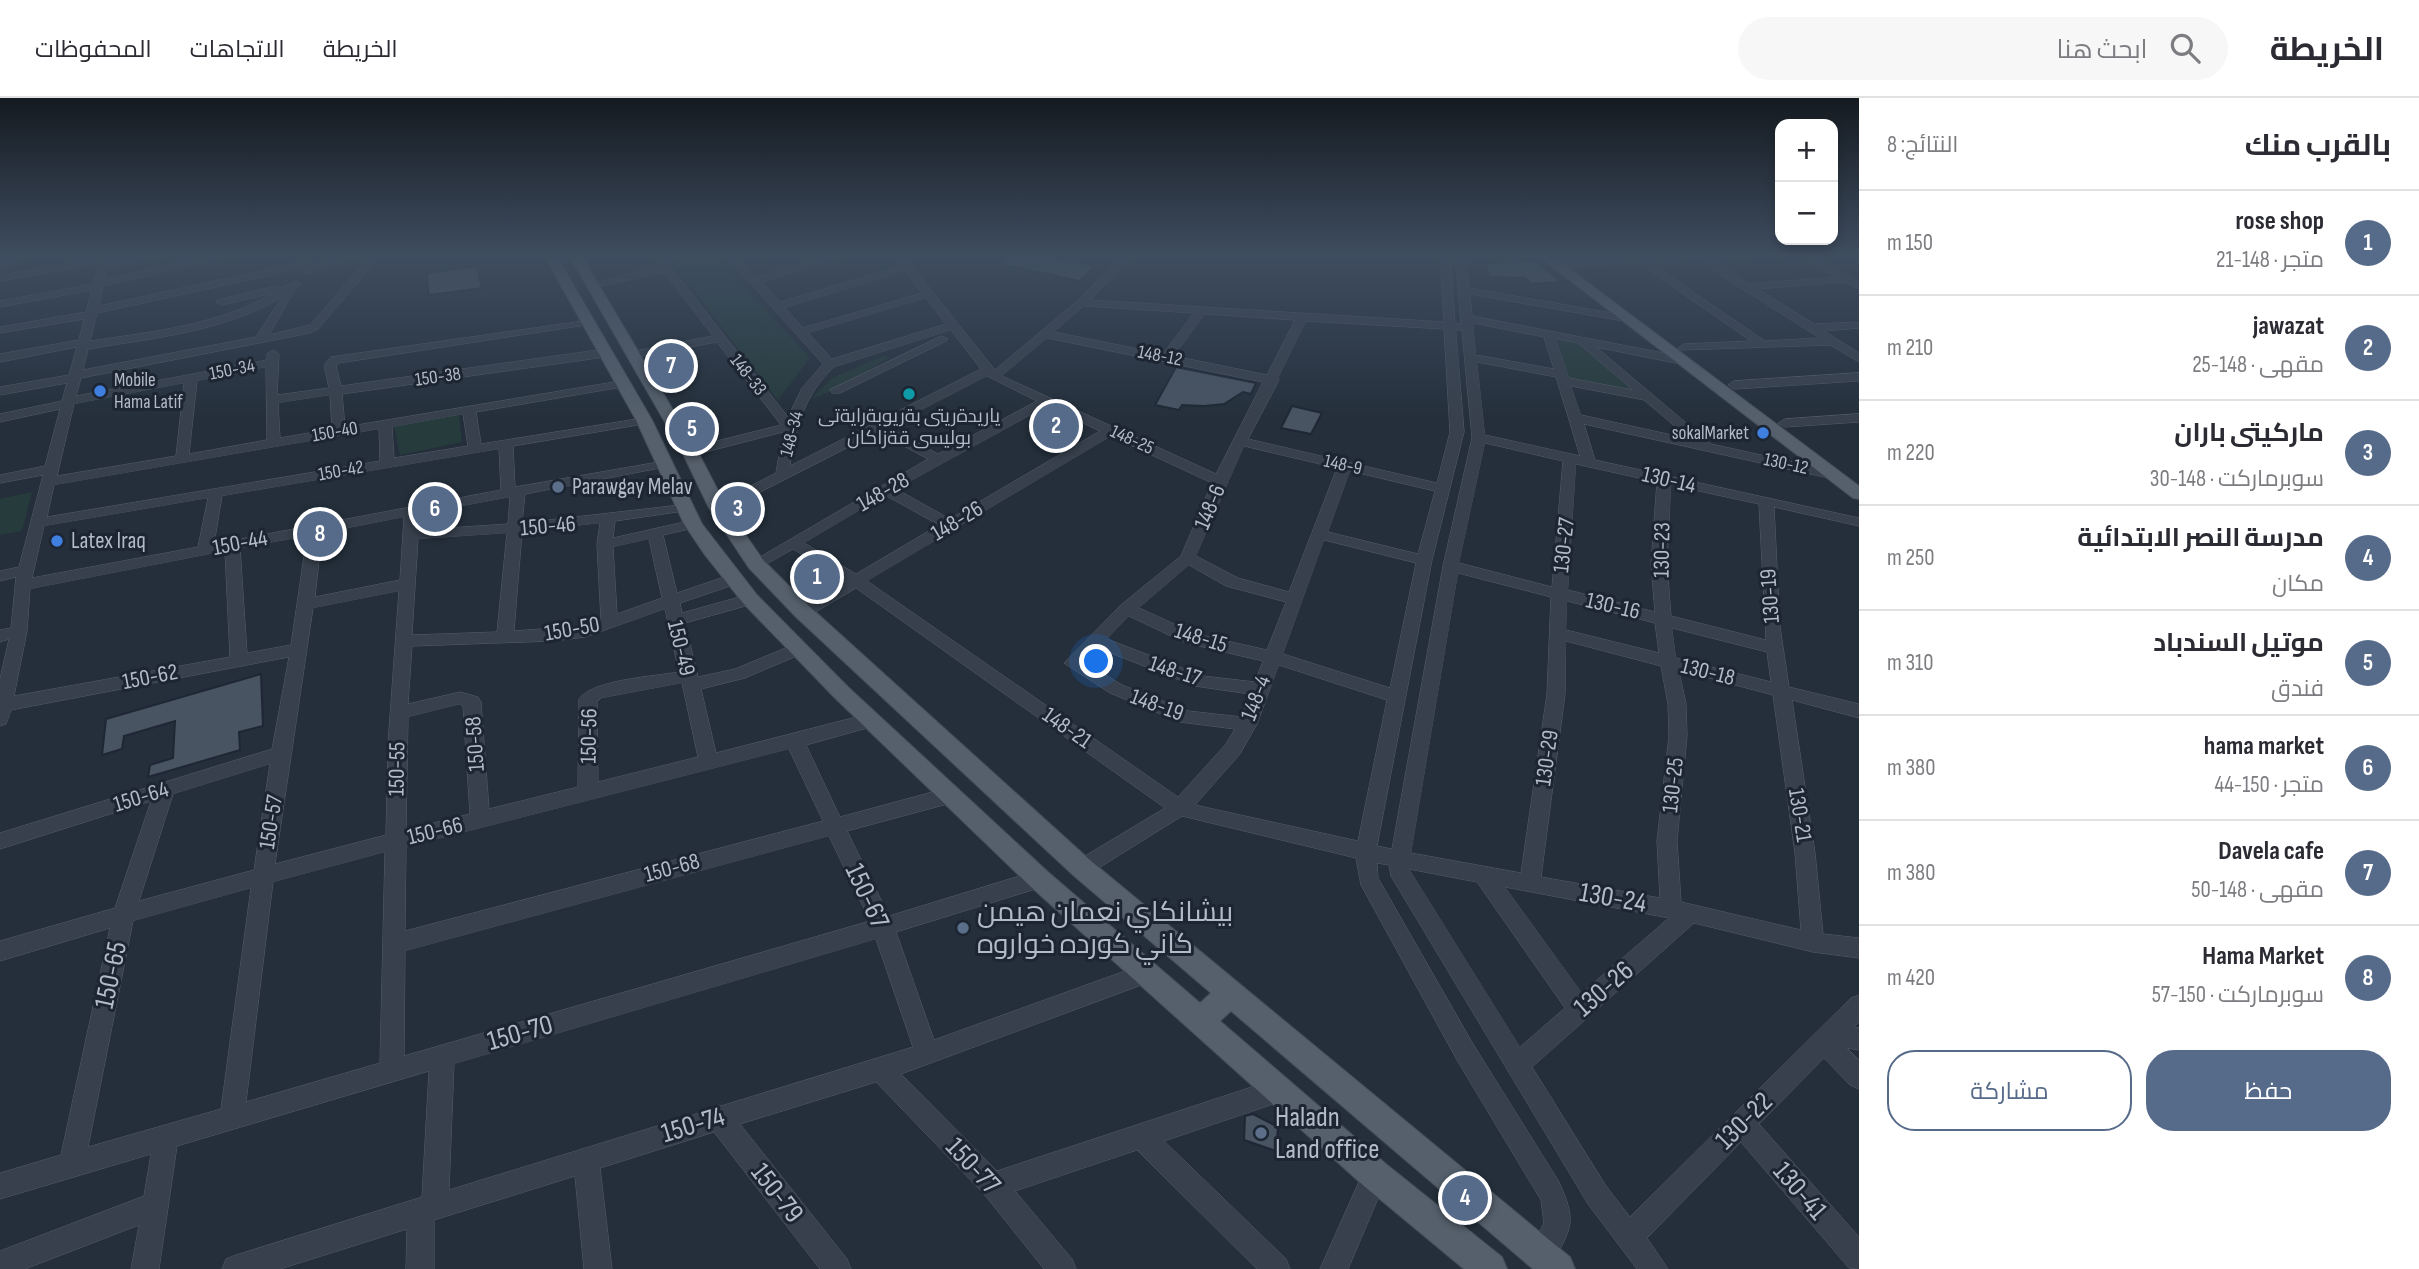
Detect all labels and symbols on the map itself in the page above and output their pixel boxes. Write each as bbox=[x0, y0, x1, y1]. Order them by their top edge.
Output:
pin: 7 bbox=[648, 340, 694, 392]
street label: 148-12 bbox=[1136, 340, 1184, 372]
street label: 148-33 bbox=[725, 350, 771, 400]
street label: 150-34 bbox=[207, 354, 257, 386]
street label: 150-38 bbox=[414, 362, 462, 392]
place label: Mobile Hama Latif bbox=[114, 369, 183, 414]
marker: Mobile Hama Latif bbox=[92, 383, 108, 399]
marker: ياريدةريتى بةريوبةرايةتى بوليسى قةزاكان bbox=[901, 386, 917, 402]
pin: 2 bbox=[1033, 400, 1079, 452]
pin: 5 bbox=[669, 403, 715, 455]
place label: ياريدةريتى بةريوبةرايةتى بوليسى قةزاكان bbox=[818, 405, 1000, 450]
street label: 148-34 bbox=[775, 409, 809, 459]
street label: 150-40 bbox=[310, 417, 360, 447]
street label: 148-25 bbox=[1107, 420, 1157, 460]
place label: sokalMarket bbox=[1672, 422, 1749, 445]
marker: sokalMarket bbox=[1755, 425, 1771, 441]
street label: 130-12 bbox=[1762, 448, 1810, 480]
street label: 148-9 bbox=[1322, 449, 1364, 481]
street label: 150-42 bbox=[317, 456, 365, 486]
street label: 130-14 bbox=[1640, 460, 1699, 500]
street label: 148-28 bbox=[852, 466, 914, 518]
place label: Parawgay Melav bbox=[572, 473, 693, 501]
marker: Parawgay Melav bbox=[550, 479, 566, 495]
street label: 148-6 bbox=[1188, 480, 1232, 534]
pin: 6 bbox=[412, 483, 458, 535]
pin: 3 bbox=[715, 483, 761, 535]
street label: 148-26 bbox=[926, 495, 988, 547]
pin: 8 bbox=[297, 508, 343, 560]
street label: 150-46 bbox=[519, 510, 577, 542]
street label: 130-27 bbox=[1547, 516, 1581, 574]
street label: 130-23 bbox=[1648, 522, 1676, 578]
street label: 150-44 bbox=[210, 524, 270, 562]
place label: Latex Iraq bbox=[71, 527, 146, 555]
marker: Latex Iraq bbox=[49, 533, 65, 549]
pin: 1 bbox=[794, 551, 840, 603]
street label: 130-19 bbox=[1754, 568, 1786, 624]
street label: 130-16 bbox=[1583, 586, 1643, 626]
street label: 150-50 bbox=[542, 610, 602, 648]
street label: 148-15 bbox=[1171, 617, 1231, 659]
street label: 150-49 bbox=[661, 618, 701, 678]
your location bbox=[1079, 644, 1113, 678]
street label: 148-17 bbox=[1145, 649, 1205, 693]
street label: 130-18 bbox=[1678, 652, 1738, 692]
street label: 150-62 bbox=[120, 658, 180, 696]
street label: 148-4 bbox=[1235, 671, 1277, 724]
street label: 148-19 bbox=[1127, 683, 1187, 727]
street label: 148-21 bbox=[1037, 701, 1097, 755]
street label: 150-56 bbox=[575, 708, 603, 764]
street label: 150-58 bbox=[459, 715, 491, 773]
street label: 130-29 bbox=[1529, 728, 1565, 788]
street label: 150-55 bbox=[383, 742, 411, 796]
street label: 130-25 bbox=[1656, 756, 1690, 814]
street label: 150-64 bbox=[110, 775, 172, 819]
street label: 130-21 bbox=[1782, 786, 1818, 844]
street label: 150-57 bbox=[253, 793, 289, 851]
street label: 150-66 bbox=[404, 811, 466, 851]
street label: 150-68 bbox=[641, 847, 703, 889]
street label: 150-67 bbox=[838, 859, 896, 933]
street label: 130-24 bbox=[1577, 876, 1649, 920]
place label: بيشانكاي نعمان هيمن كاني كورده خواروه bbox=[977, 896, 1233, 965]
marker: بيشانكاي نعمان هيمن كاني كورده خواروه bbox=[955, 920, 971, 936]
street label: 150-65 bbox=[88, 939, 134, 1011]
street label: 130-26 bbox=[1567, 954, 1641, 1024]
street label: 150-70 bbox=[484, 1008, 556, 1058]
street label: 130-22 bbox=[1708, 1085, 1780, 1157]
street label: 150-74 bbox=[658, 1100, 729, 1150]
place label: Haladn Land office bbox=[1275, 1101, 1379, 1166]
marker: Haladn Land office bbox=[1253, 1125, 1269, 1141]
street label: 150-77 bbox=[939, 1131, 1007, 1201]
street label: 130-41 bbox=[1766, 1155, 1834, 1227]
street label: 150-79 bbox=[744, 1157, 810, 1229]
pin: 4 bbox=[1442, 1172, 1488, 1224]

